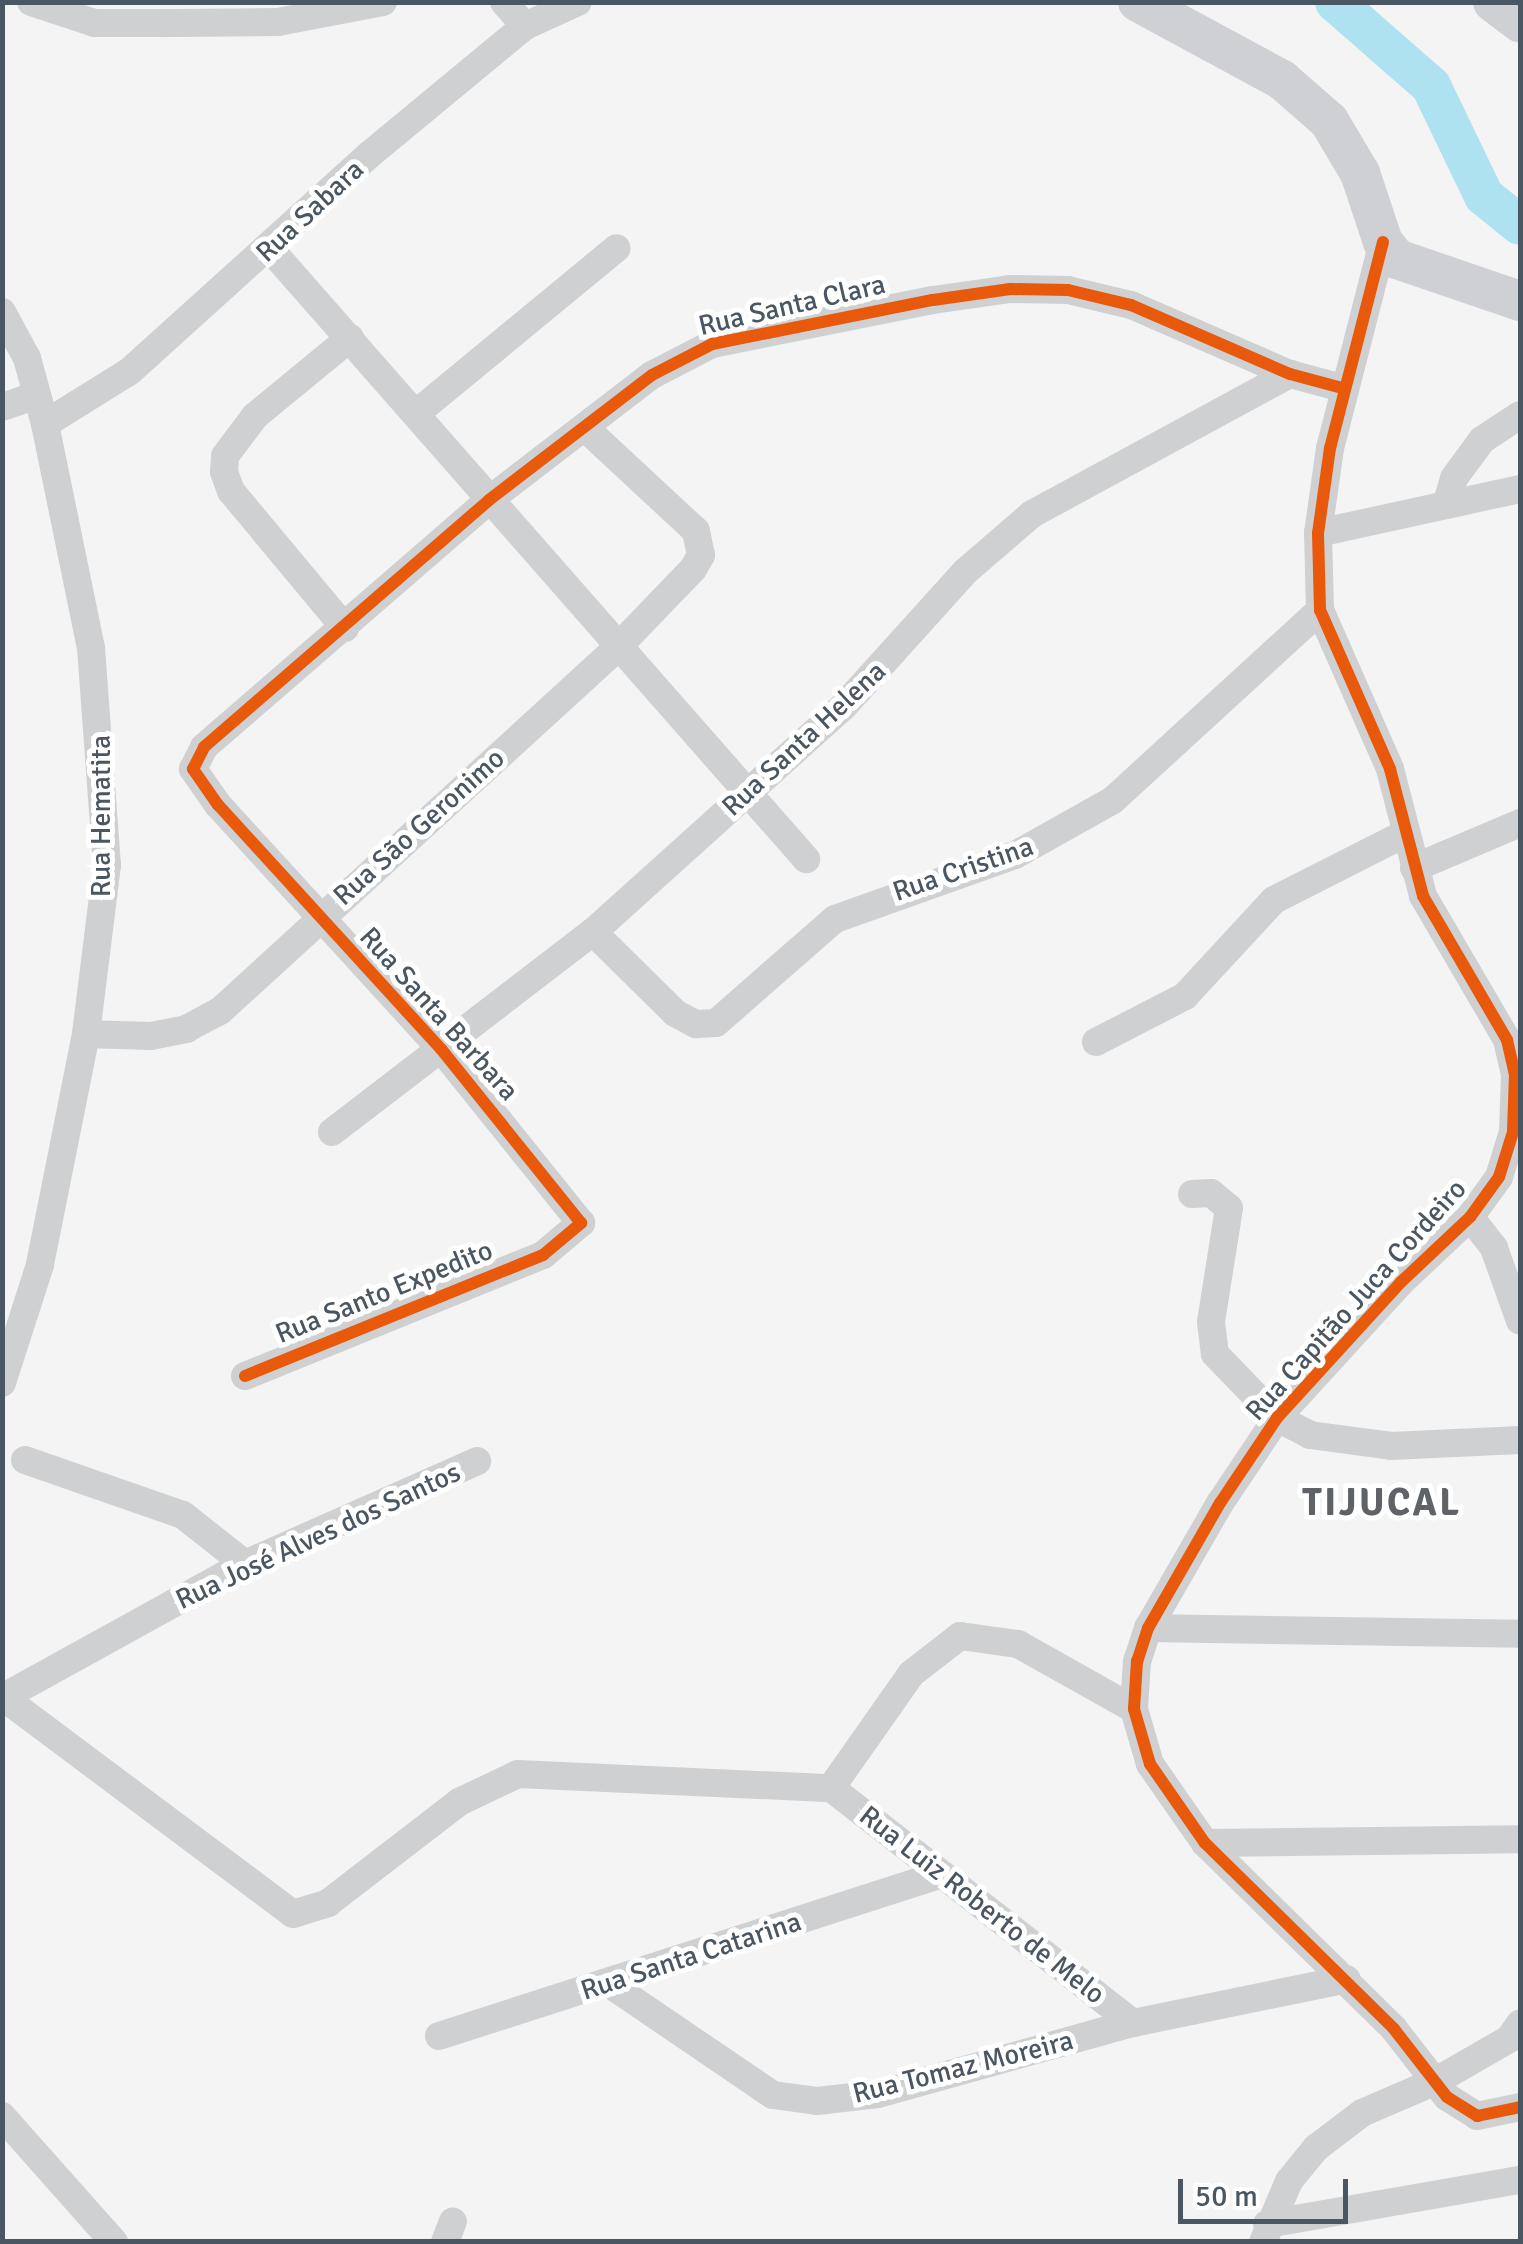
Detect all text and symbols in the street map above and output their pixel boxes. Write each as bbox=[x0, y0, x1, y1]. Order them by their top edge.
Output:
street label: Rua Sabara bbox=[249, 153, 371, 269]
street label: Rua Santa Clara bbox=[695, 267, 889, 343]
street label: Rua Santa Helena bbox=[715, 655, 893, 823]
street label: Rua Hematita bbox=[84, 735, 118, 897]
street label: Rua São Geronimo bbox=[327, 741, 511, 913]
street label: Rua Cristina bbox=[888, 829, 1038, 909]
street label: Rua Santa Barbara bbox=[352, 920, 526, 1108]
street label: Rua Capitão Juca Cordeiro bbox=[1239, 1172, 1473, 1428]
street label: Rua Santo Expedito bbox=[271, 1233, 497, 1351]
street label: Rua José Alves dos Santos bbox=[170, 1455, 466, 1617]
district label: TIJUCAL bbox=[1302, 1480, 1462, 1526]
street label: Rua Luiz Roberto de Melo bbox=[853, 1799, 1111, 2011]
street label: Rua Santa Catarina bbox=[577, 1905, 805, 2007]
street label: Rua Tomaz Moreira bbox=[849, 2023, 1077, 2111]
scale bar bbox=[1183, 2159, 1353, 2221]
text: 50 m bbox=[1195, 2178, 1258, 2215]

